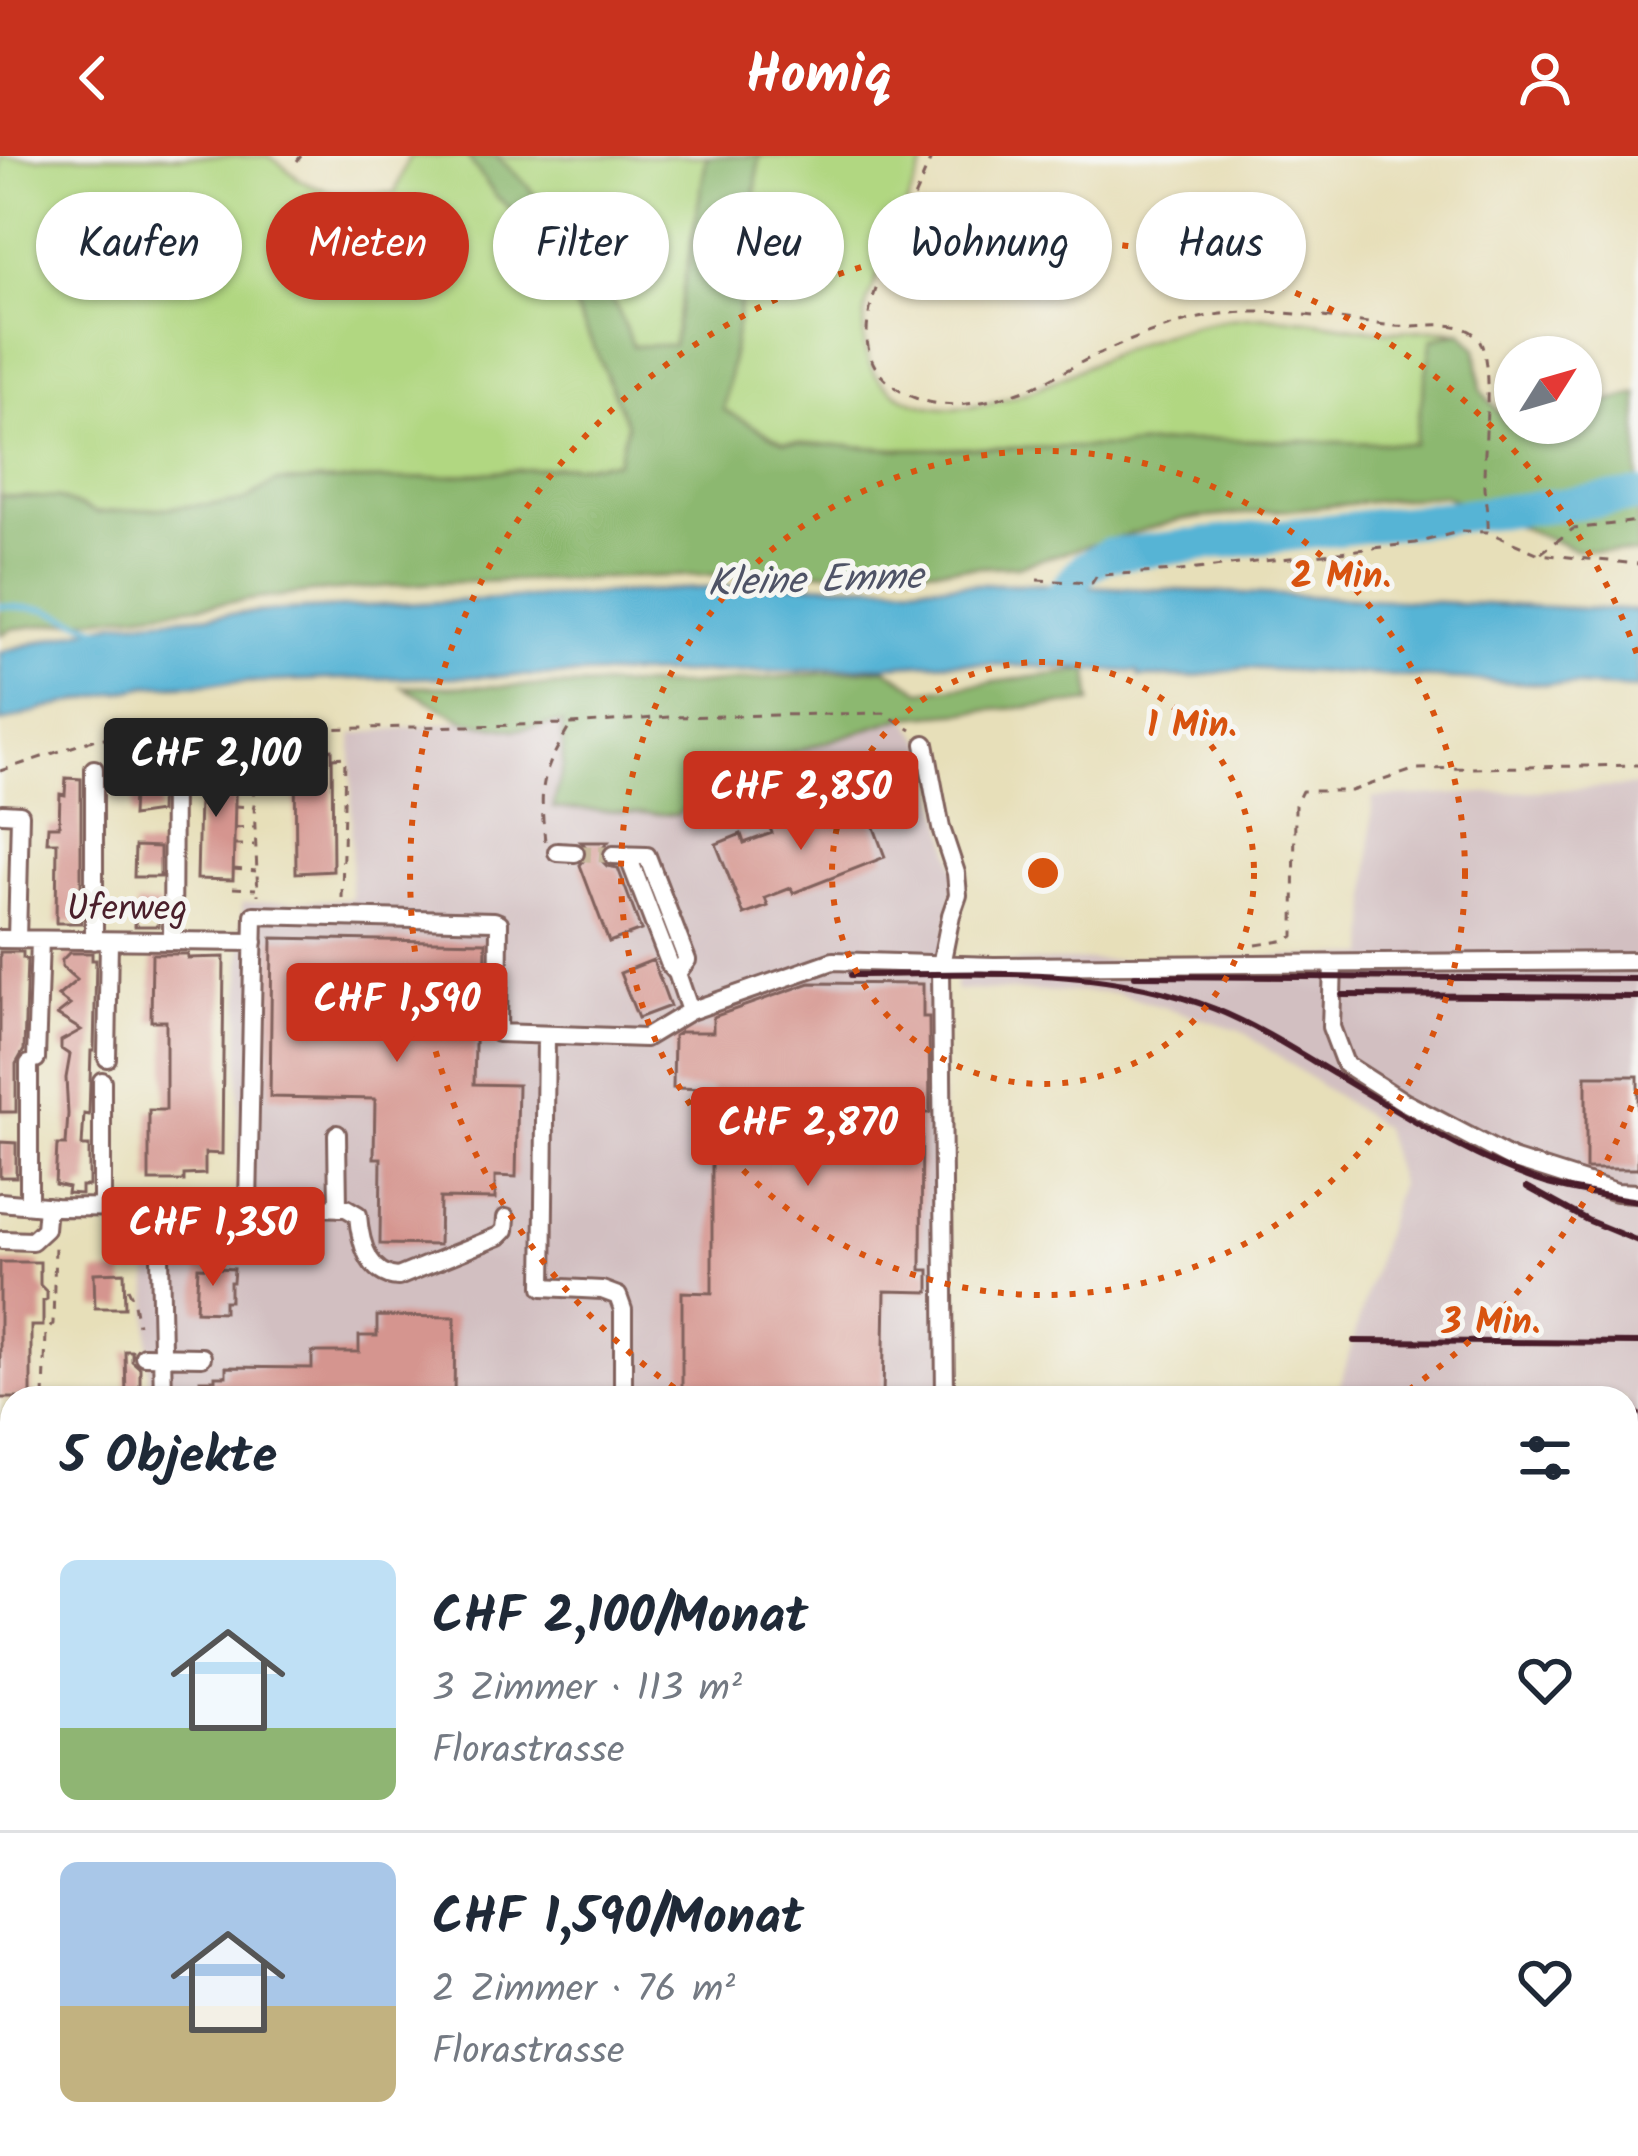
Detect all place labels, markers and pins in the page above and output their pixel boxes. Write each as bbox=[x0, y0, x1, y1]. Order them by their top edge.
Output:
pin: CHF 2,100 bbox=[79, 718, 353, 820]
pin: CHF 2,850 bbox=[664, 751, 938, 853]
centre of rings bbox=[1022, 852, 1064, 894]
pin: CHF 1,590 bbox=[260, 963, 534, 1065]
pin: CHF 2,870 bbox=[671, 1087, 945, 1189]
pin: CHF 1,350 bbox=[76, 1187, 350, 1289]

